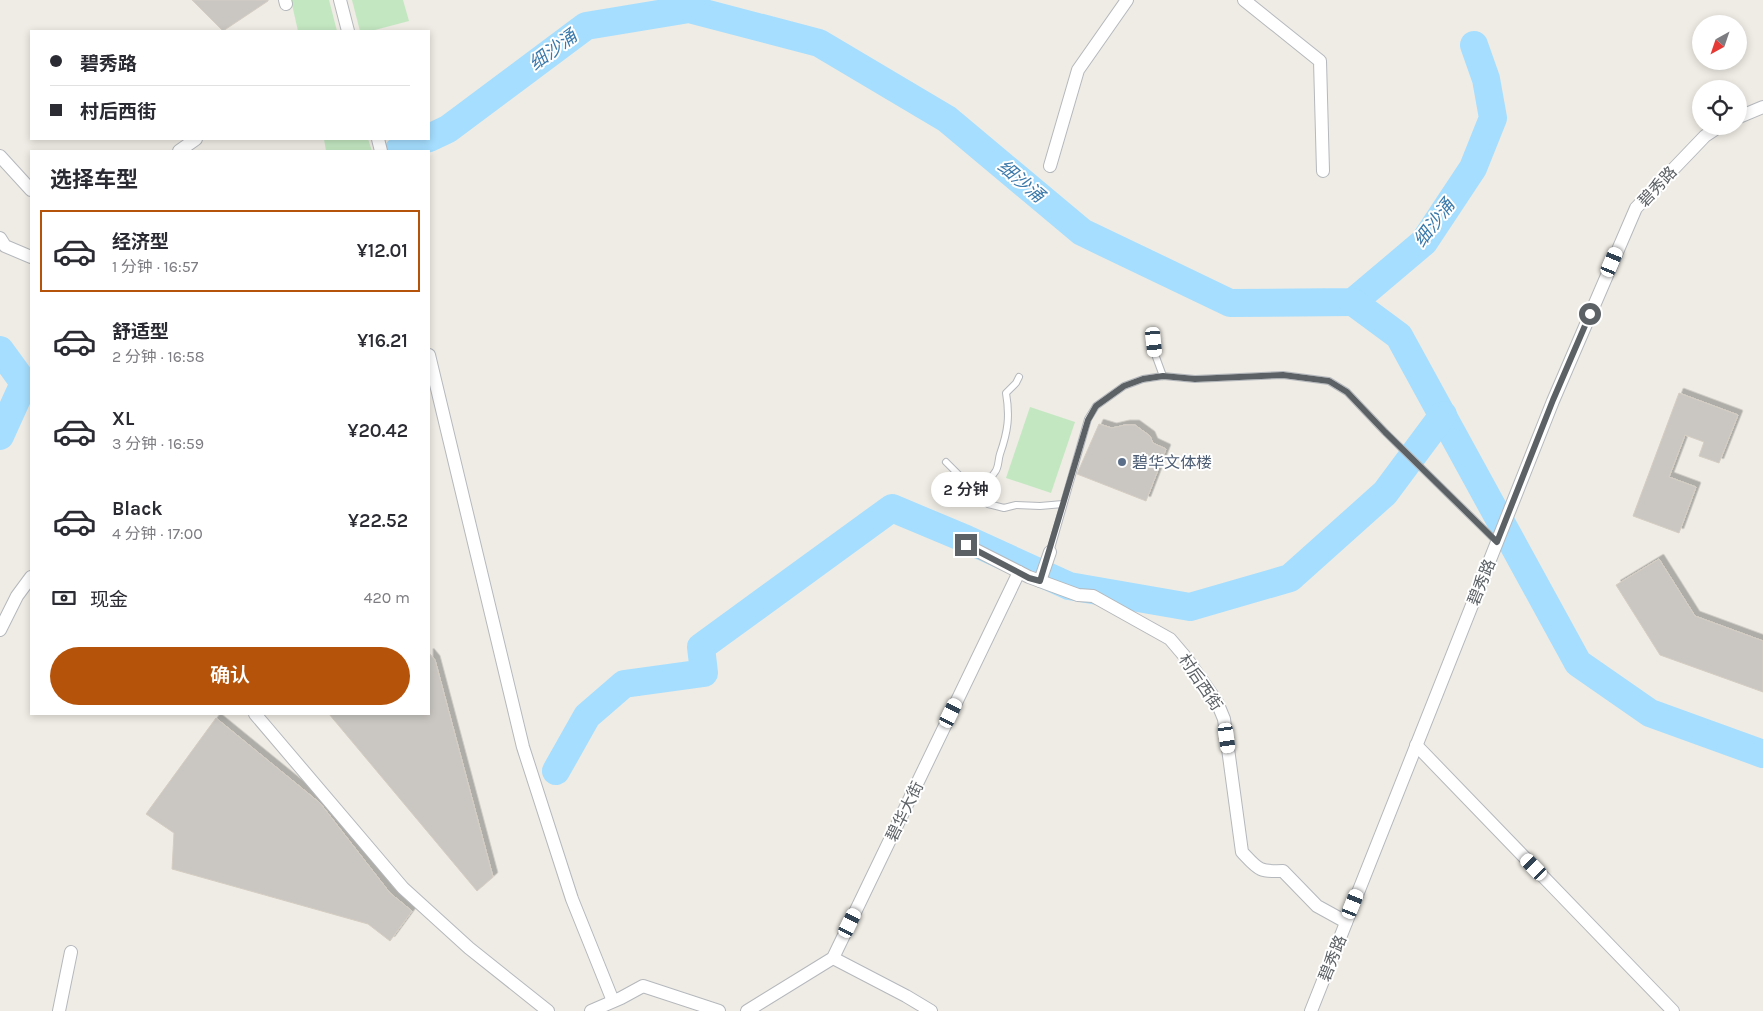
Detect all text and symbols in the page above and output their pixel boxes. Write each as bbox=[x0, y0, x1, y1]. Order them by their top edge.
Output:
north arrow bbox=[1692, 15, 1748, 70]
map controls bbox=[1692, 15, 1747, 135]
water label: 细沙涌 bbox=[525, 24, 583, 75]
text: 碧秀路 bbox=[80, 53, 137, 75]
button: locate bbox=[1692, 80, 1747, 135]
text: 村后西街 bbox=[80, 101, 156, 123]
water label: 细沙涌 bbox=[993, 155, 1050, 208]
street label: 碧秀路 bbox=[1634, 162, 1681, 210]
text: 选择车型 bbox=[50, 167, 138, 193]
water label: 细沙涌 bbox=[1409, 193, 1460, 251]
icon: car bbox=[52, 229, 97, 274]
text: 经济型 bbox=[112, 231, 169, 253]
text: ¥12.01 bbox=[357, 240, 408, 262]
car bbox=[1599, 245, 1624, 279]
text: 1 分钟 · 16:57 bbox=[112, 257, 198, 276]
route start bbox=[1579, 303, 1601, 325]
icon: car bbox=[52, 319, 97, 364]
text: 舒适型 bbox=[112, 321, 169, 343]
car bbox=[1144, 326, 1163, 358]
text: ¥16.21 bbox=[357, 330, 408, 352]
text: 2 分钟 · 16:58 bbox=[112, 347, 205, 366]
text: XL bbox=[112, 408, 134, 430]
icon: car bbox=[52, 409, 97, 454]
text: ¥20.42 bbox=[348, 420, 408, 442]
text: 3 分钟 · 16:59 bbox=[112, 434, 204, 453]
place label: 碧华文体楼 bbox=[1132, 453, 1212, 472]
marker: 碧华文体楼 bbox=[1116, 456, 1128, 468]
callout: 2 分钟 bbox=[931, 472, 1001, 508]
text: 2 分钟 bbox=[943, 480, 989, 499]
text: Black bbox=[112, 498, 163, 520]
icon: car bbox=[52, 499, 97, 544]
text: ¥22.52 bbox=[348, 510, 408, 532]
text: 4 分钟 · 17:00 bbox=[112, 524, 203, 543]
route end bbox=[955, 534, 977, 556]
street label: 碧秀路 bbox=[1464, 556, 1499, 608]
icon: cash bbox=[50, 584, 78, 612]
text: 420 m bbox=[364, 588, 410, 607]
text: 现金 bbox=[90, 589, 128, 611]
button: 确认 bbox=[50, 647, 410, 705]
street label: 村后西街 bbox=[1175, 650, 1226, 714]
car bbox=[937, 696, 964, 730]
car bbox=[1217, 722, 1236, 754]
street label: 碧华大街 bbox=[882, 778, 927, 844]
car bbox=[1518, 851, 1549, 883]
car bbox=[1340, 887, 1365, 921]
car bbox=[836, 906, 863, 940]
street label: 碧秀路 bbox=[1315, 932, 1350, 984]

